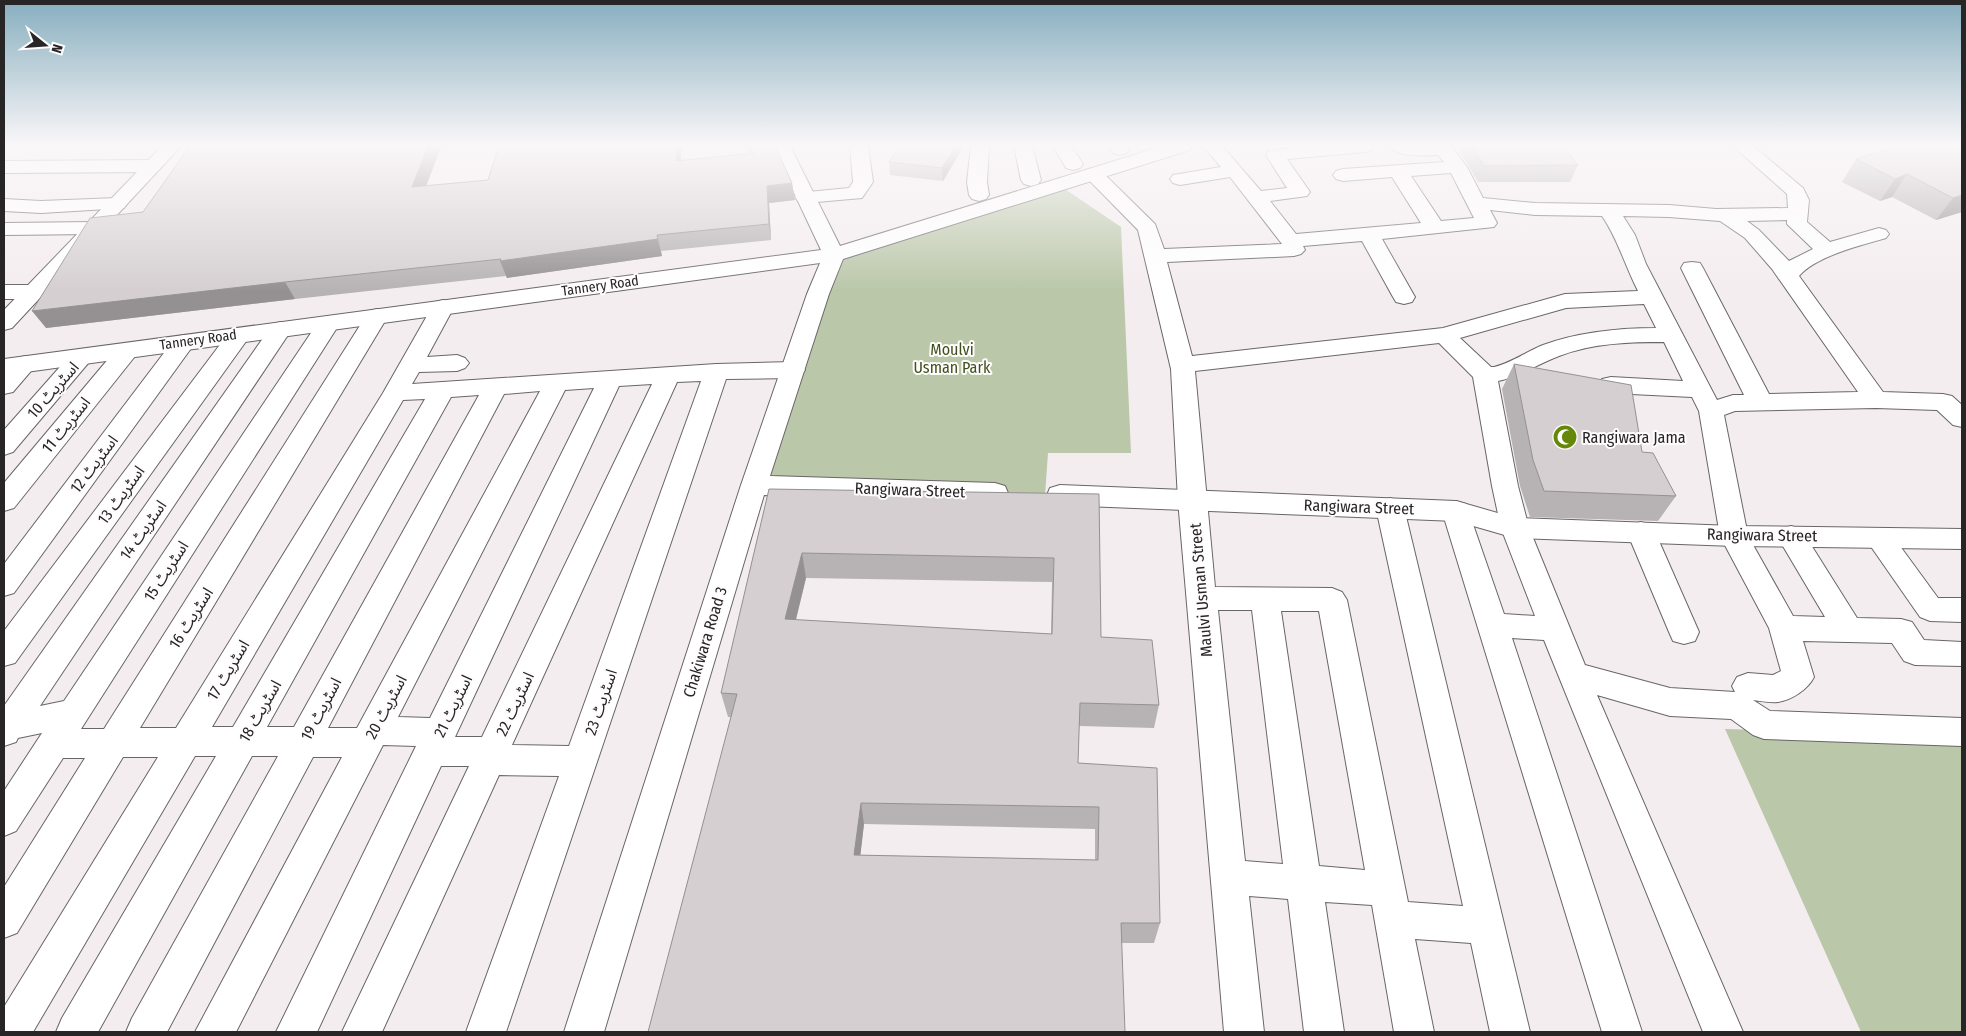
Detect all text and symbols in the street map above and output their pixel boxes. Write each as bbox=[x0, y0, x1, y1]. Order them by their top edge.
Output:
north arrow bbox=[20, 20, 70, 70]
text: N bbox=[48, 42, 66, 55]
street label: Tannery Road bbox=[560, 272, 640, 300]
street label: Tannery Road bbox=[158, 326, 238, 354]
park label: Moulvi Usman Park bbox=[914, 340, 991, 377]
street label: اسٹریٹ 10 bbox=[23, 358, 83, 422]
street label: اسٹریٹ 11 bbox=[38, 393, 94, 457]
mosque icon: Rangiwara Jama bbox=[1552, 424, 1578, 450]
place label: Rangiwara Jama bbox=[1582, 428, 1686, 447]
street label: اسٹریٹ 12 bbox=[66, 431, 122, 497]
street label: اسٹریٹ 13 bbox=[93, 462, 149, 528]
street label: Rangiwara Street bbox=[854, 479, 966, 501]
street label: Rangiwara Street bbox=[1303, 496, 1415, 518]
street label: اسٹریٹ 14 bbox=[116, 497, 170, 563]
street label: Maulvi Usman Street bbox=[1186, 521, 1216, 658]
street label: Rangiwara Street bbox=[1707, 525, 1818, 545]
street label: اسٹریٹ 15 bbox=[140, 537, 192, 605]
street label: اسٹریٹ 16 bbox=[165, 584, 217, 652]
street label: Chakiwara Road 3 bbox=[679, 584, 731, 700]
street label: اسٹریٹ 17 bbox=[203, 636, 253, 704]
street label: اسٹریٹ 23 bbox=[581, 667, 621, 737]
street label: اسٹریٹ 22 bbox=[492, 669, 538, 739]
street label: اسٹریٹ 20 bbox=[361, 672, 411, 742]
street label: اسٹریٹ 21 bbox=[430, 672, 476, 740]
street label: اسٹریٹ 19 bbox=[297, 674, 345, 744]
street label: اسٹریٹ 18 bbox=[235, 677, 285, 745]

